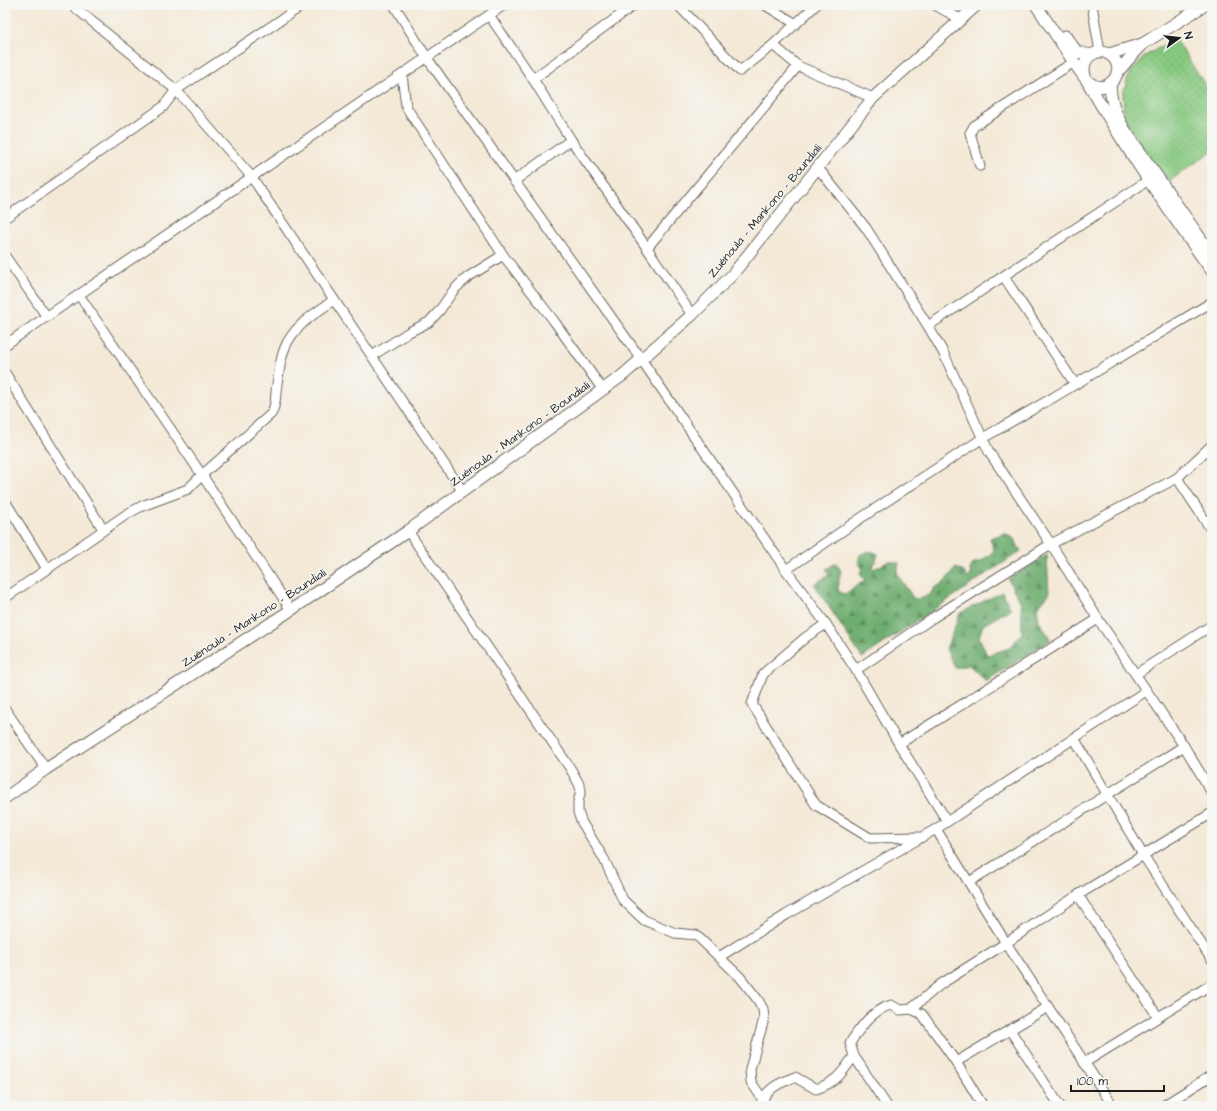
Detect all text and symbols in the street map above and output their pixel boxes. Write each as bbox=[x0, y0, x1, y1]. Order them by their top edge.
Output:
north arrow bbox=[1159, 18, 1199, 58]
text: N bbox=[1180, 30, 1196, 41]
street label: Zuénoula - Mankono - Boundiali bbox=[704, 140, 826, 281]
street label: Zuénoula - Mankono - Boundiali bbox=[446, 377, 594, 491]
street label: Zuénoula - Mankono - Boundiali bbox=[178, 565, 330, 671]
scale bar bbox=[1071, 1067, 1164, 1093]
text: 100 m bbox=[1077, 1073, 1108, 1090]

